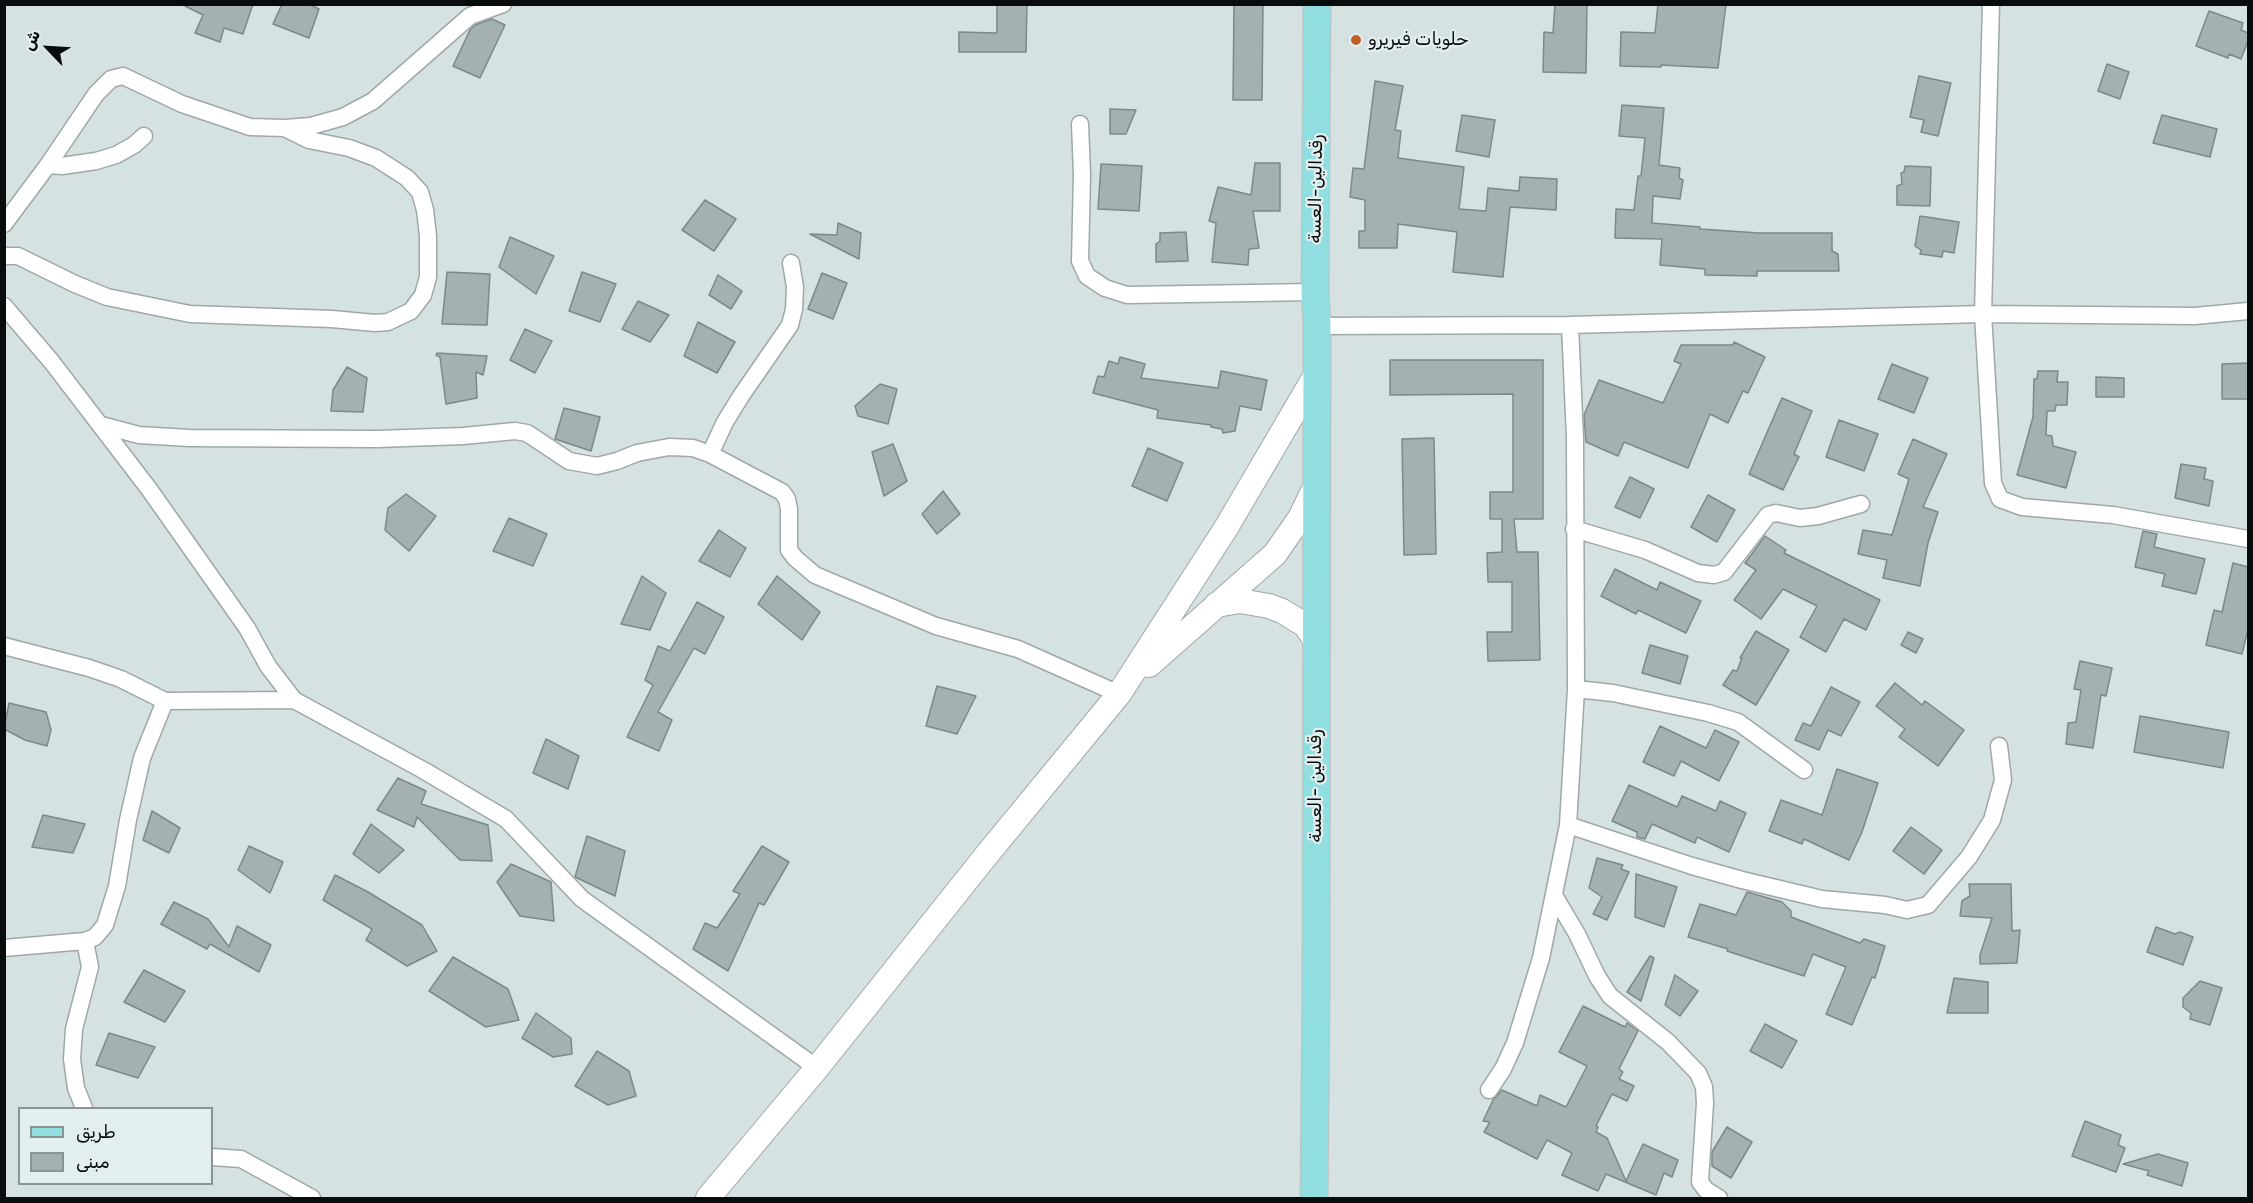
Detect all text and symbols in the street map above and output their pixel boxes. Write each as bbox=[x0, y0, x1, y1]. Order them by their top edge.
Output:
north arrow bbox=[18, 18, 78, 78]
text: ش bbox=[18, 27, 44, 53]
place label: حلويات فيريرو bbox=[1368, 29, 1469, 51]
marker: حلويات فيريرو bbox=[1349, 33, 1363, 47]
street label: رقدالين-العسة bbox=[1304, 134, 1328, 244]
street label: رقدالين -العسة bbox=[1305, 729, 1327, 843]
legend bbox=[18, 1107, 213, 1185]
text: طريق bbox=[76, 1121, 116, 1143]
text: مبنى bbox=[76, 1151, 110, 1173]

